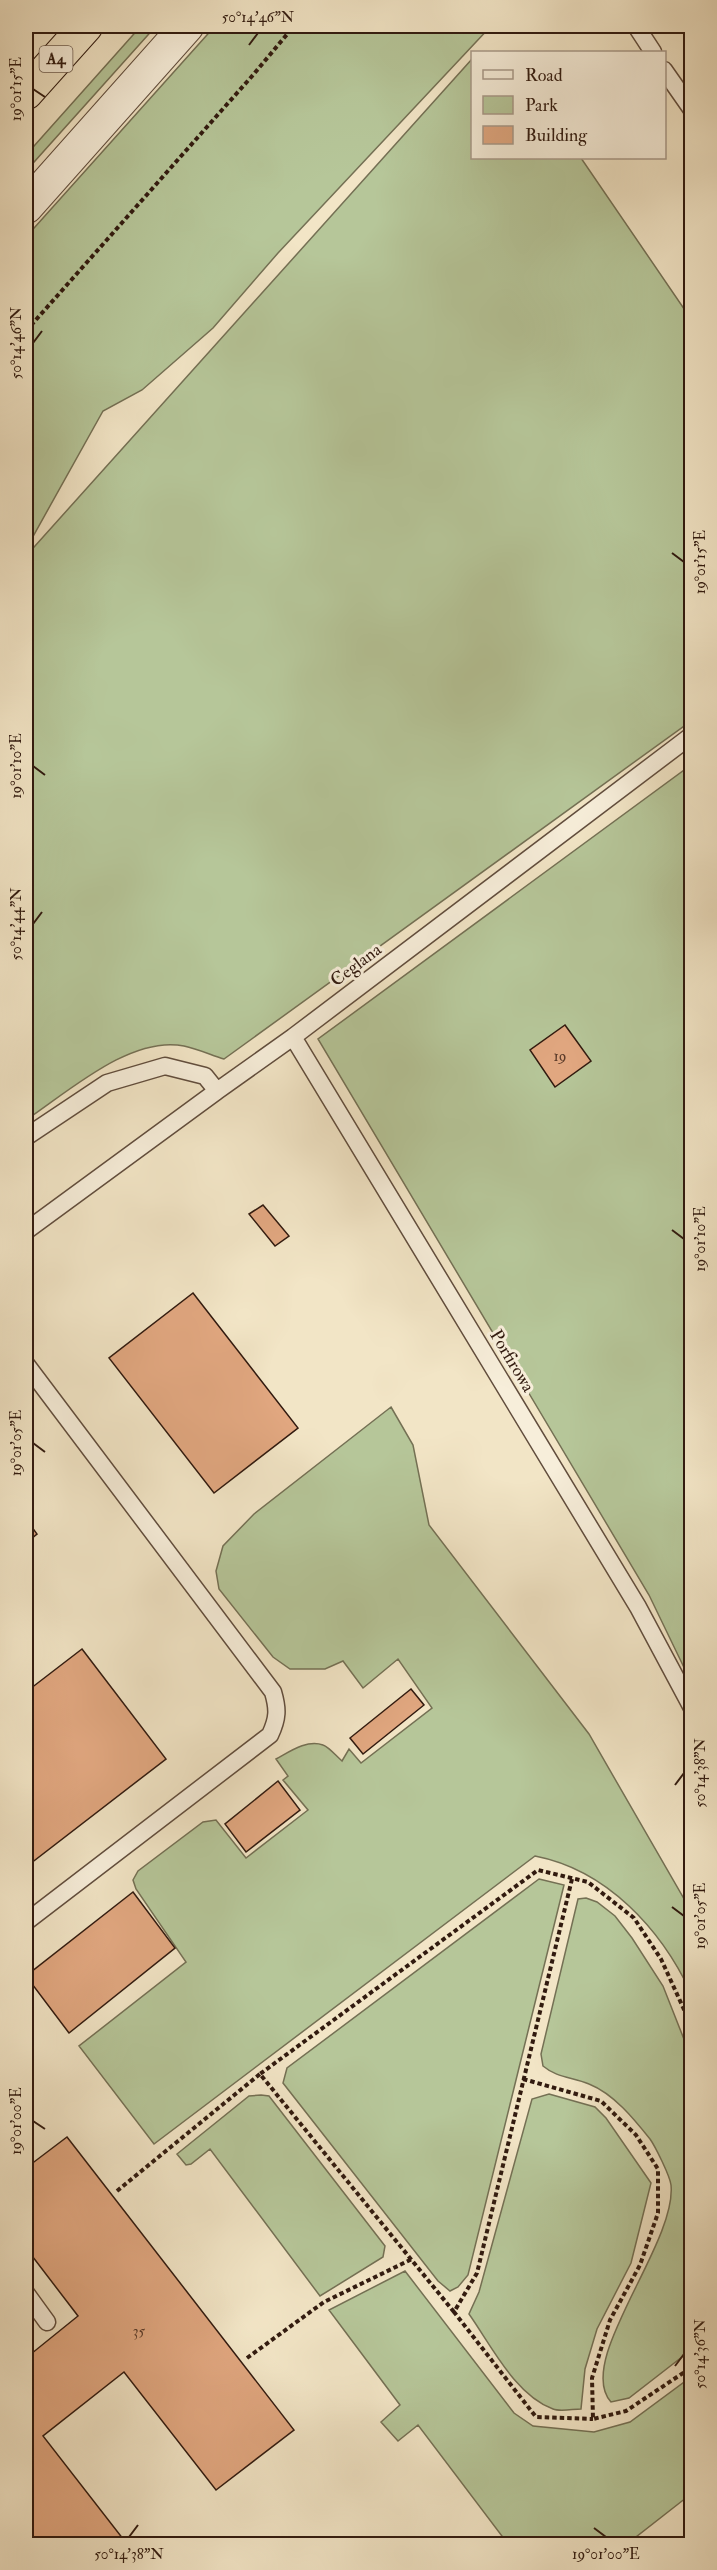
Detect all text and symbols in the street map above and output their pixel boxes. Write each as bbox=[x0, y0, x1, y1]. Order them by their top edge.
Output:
text: 50°14'46"N bbox=[222, 8, 295, 27]
road number: A4 bbox=[40, 46, 72, 72]
legend bbox=[471, 51, 666, 159]
text: 19°01'15"E bbox=[7, 57, 26, 121]
text: Road bbox=[525, 64, 563, 87]
text: Park bbox=[525, 94, 558, 117]
text: Building bbox=[525, 124, 588, 147]
text: 50°14'46"N bbox=[7, 306, 26, 379]
text: 19°01'15"E bbox=[691, 530, 710, 594]
text: 19°01'10"E bbox=[7, 733, 26, 799]
text: 50°14'44"N bbox=[7, 887, 26, 960]
street label: Ceglana bbox=[326, 938, 387, 992]
house number: 19 bbox=[554, 1047, 566, 1066]
text: 19°01'10"E bbox=[691, 1206, 710, 1272]
street label: Porfirowa bbox=[484, 1326, 540, 1397]
text: 19°01'05"E bbox=[7, 1409, 26, 1476]
text: 50°14'38"N bbox=[691, 1738, 710, 1808]
text: 19°01'05"E bbox=[691, 1882, 710, 1949]
text: 19°01'00"E bbox=[7, 2087, 26, 2155]
text: 50°14'36"N bbox=[691, 2318, 710, 2389]
house number: 35 bbox=[133, 2322, 146, 2341]
text: 50°14'38"N bbox=[94, 2545, 164, 2564]
text: 19°01'00"E bbox=[572, 2545, 640, 2564]

